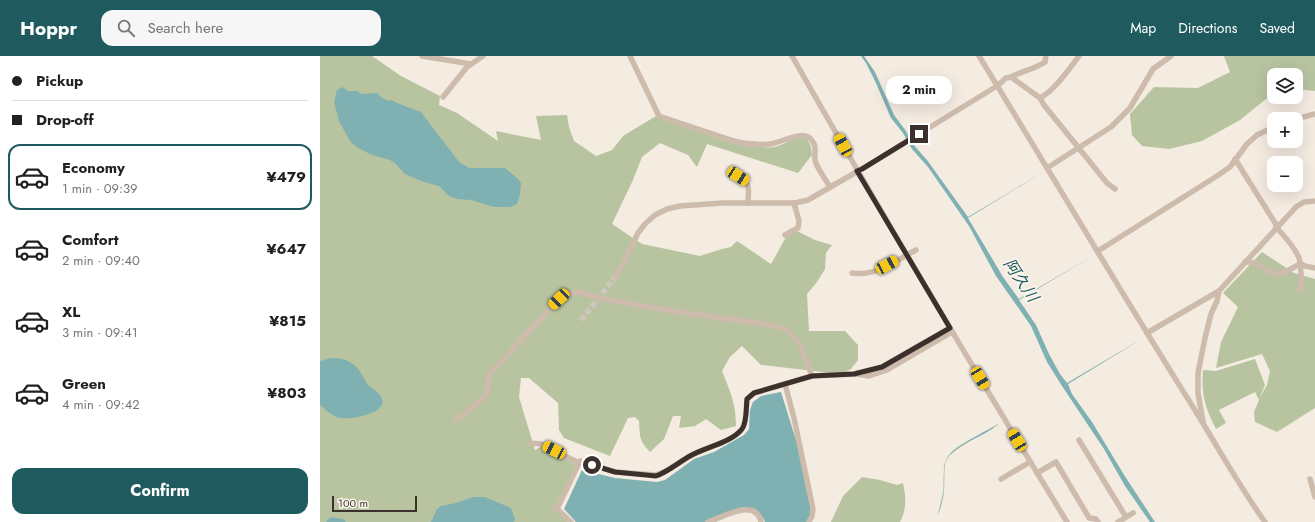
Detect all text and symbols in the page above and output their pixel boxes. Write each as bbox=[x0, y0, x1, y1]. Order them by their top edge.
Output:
search box bbox=[101, 10, 381, 46]
text: Hoppr bbox=[20, 15, 77, 42]
icon: search bbox=[115, 17, 137, 39]
text: Search here bbox=[147, 17, 223, 39]
text: Map bbox=[1130, 18, 1156, 38]
text: Directions bbox=[1178, 18, 1238, 38]
text: Saved bbox=[1260, 18, 1295, 38]
map controls bbox=[1267, 68, 1303, 192]
button: layers bbox=[1267, 68, 1303, 104]
text: Pickup bbox=[36, 70, 83, 92]
callout: 2 min bbox=[886, 76, 952, 104]
text: 2 min bbox=[902, 80, 936, 99]
text: Drop-off bbox=[36, 109, 94, 131]
button: + bbox=[1267, 112, 1303, 148]
route end bbox=[910, 125, 928, 143]
car bbox=[832, 132, 854, 158]
button: − bbox=[1267, 156, 1303, 192]
text: Economy bbox=[62, 157, 125, 179]
icon: car bbox=[14, 159, 50, 195]
car bbox=[725, 164, 751, 188]
text: ¥479 bbox=[266, 166, 306, 188]
text: 1 min · 09:39 bbox=[62, 179, 138, 198]
text: Comfort bbox=[62, 229, 119, 251]
icon: car bbox=[14, 231, 50, 267]
text: ¥647 bbox=[266, 238, 306, 260]
text: 2 min · 09:40 bbox=[62, 251, 140, 270]
car bbox=[874, 254, 900, 276]
water label: 阿久川 bbox=[998, 254, 1045, 308]
car bbox=[546, 286, 572, 312]
text: XL bbox=[62, 301, 80, 323]
icon: car bbox=[14, 303, 50, 339]
text: ¥815 bbox=[269, 310, 306, 332]
text: 3 min · 09:41 bbox=[62, 323, 138, 342]
car bbox=[969, 365, 991, 391]
text: Green bbox=[62, 373, 106, 395]
icon: car bbox=[14, 375, 50, 411]
text: ¥803 bbox=[267, 382, 306, 404]
text: 4 min · 09:42 bbox=[62, 395, 140, 414]
car bbox=[1006, 427, 1028, 453]
car bbox=[541, 439, 567, 461]
route start bbox=[583, 456, 601, 474]
button: Confirm bbox=[12, 468, 308, 514]
scale bar bbox=[332, 494, 417, 513]
text: 100 m bbox=[338, 495, 368, 511]

